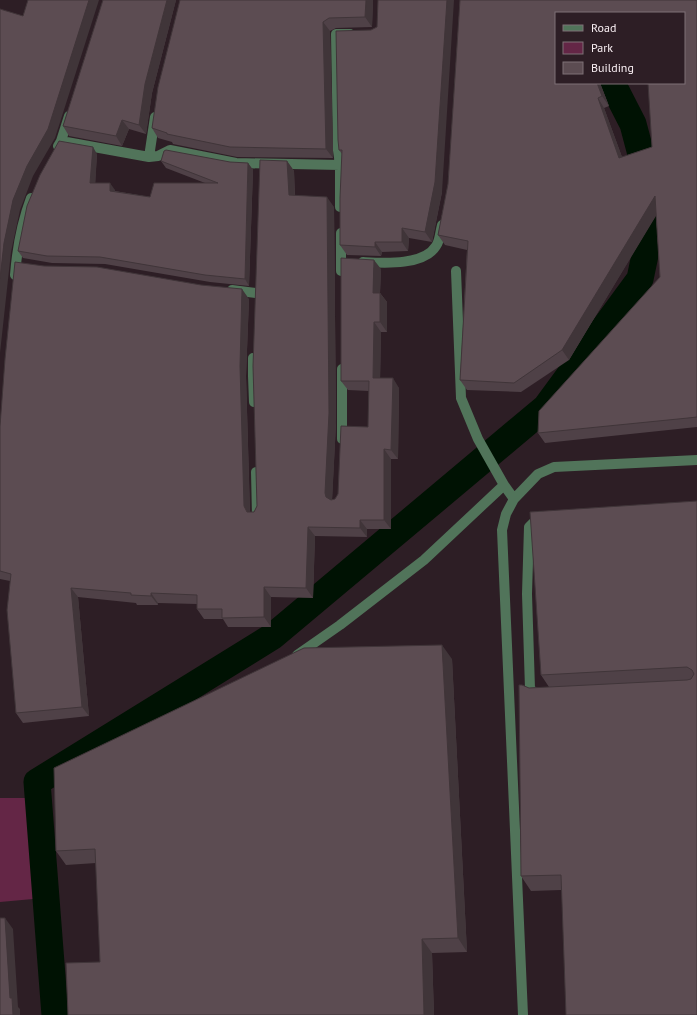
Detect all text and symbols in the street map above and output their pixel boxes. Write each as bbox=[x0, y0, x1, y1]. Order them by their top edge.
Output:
legend bbox=[555, 12, 685, 84]
text: Road bbox=[591, 20, 616, 35]
text: Park bbox=[591, 40, 613, 55]
text: Building bbox=[591, 60, 634, 75]

